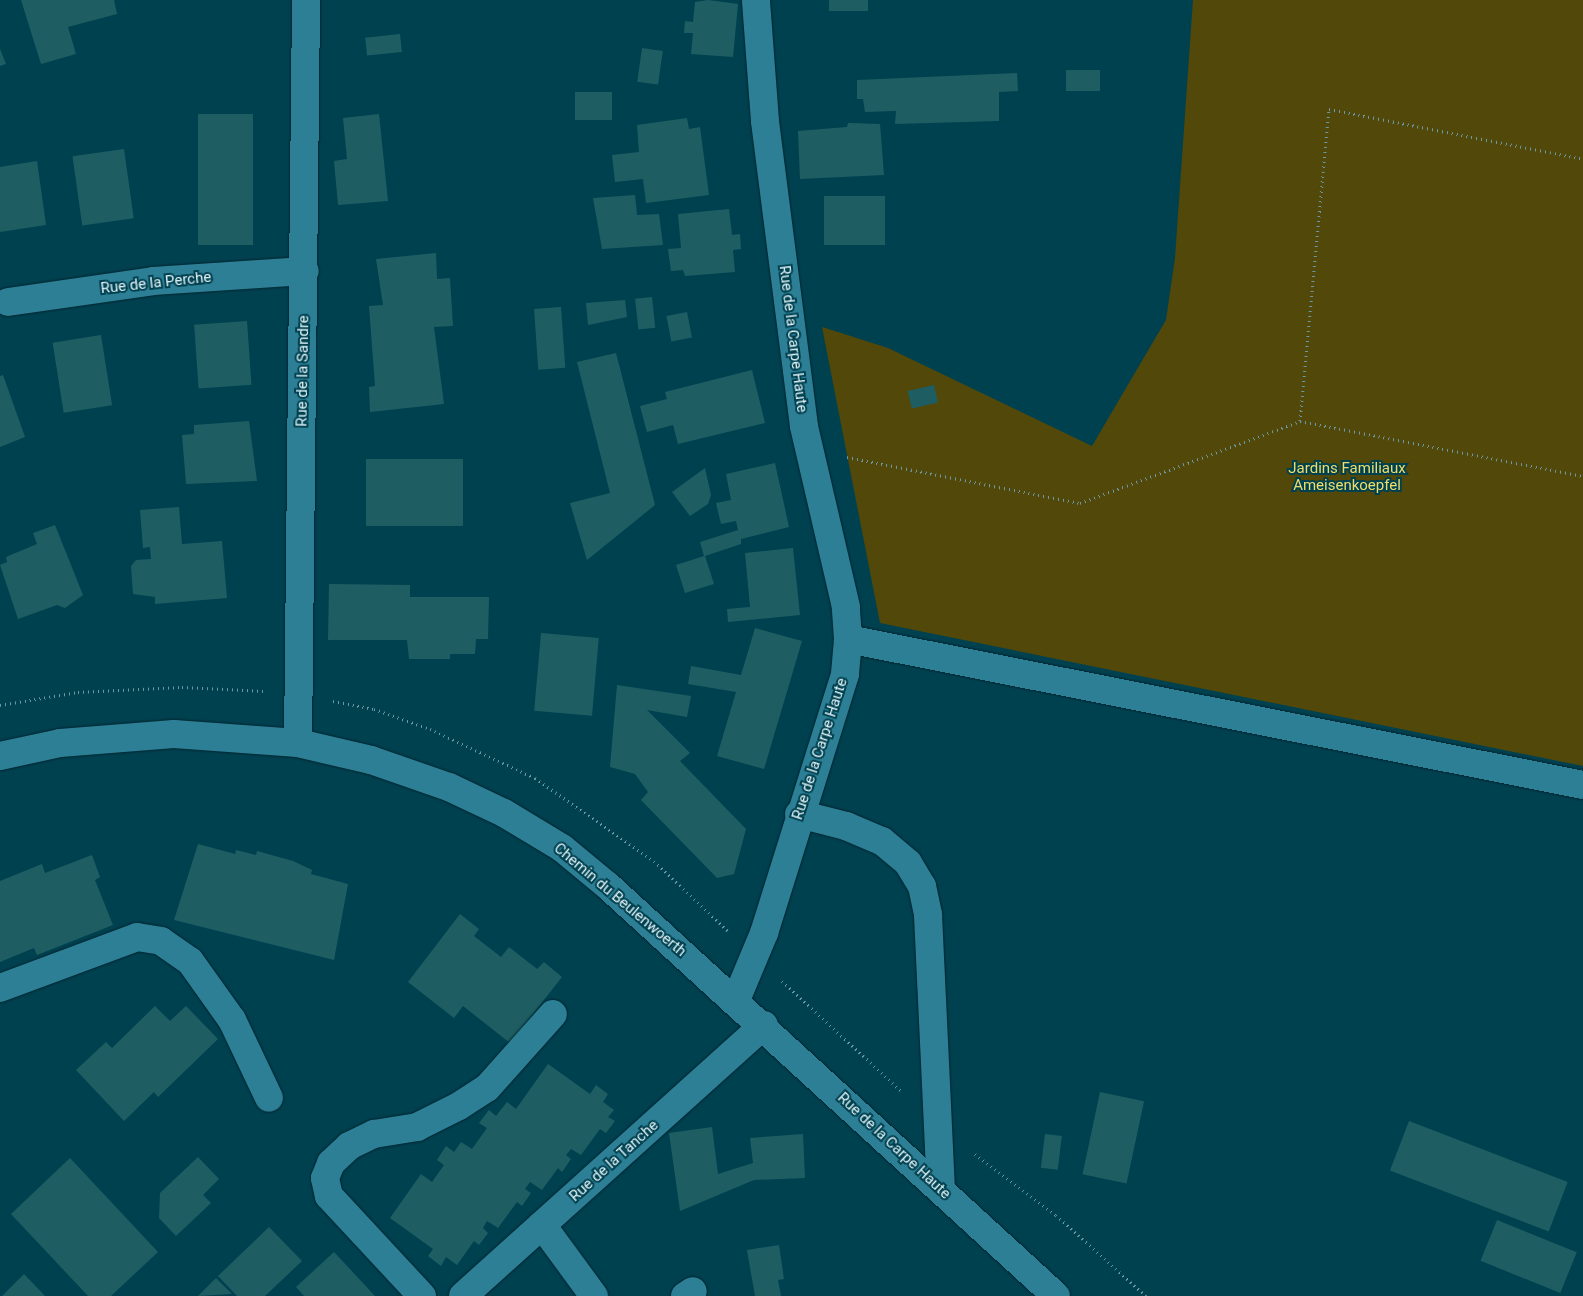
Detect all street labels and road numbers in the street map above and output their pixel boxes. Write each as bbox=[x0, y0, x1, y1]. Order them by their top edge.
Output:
street label: Rue de la Carpe Haute bbox=[775, 264, 811, 414]
street label: Rue de la Perche bbox=[100, 268, 212, 298]
street label: Rue de la Sandre bbox=[293, 315, 313, 427]
street label: Rue de la Carpe Haute bbox=[789, 676, 851, 822]
street label: Chemin du Beulenwoerth bbox=[550, 839, 690, 961]
street label: Rue de la Carpe Haute bbox=[834, 1089, 954, 1203]
street label: Rue de la Tanche bbox=[566, 1116, 662, 1206]

